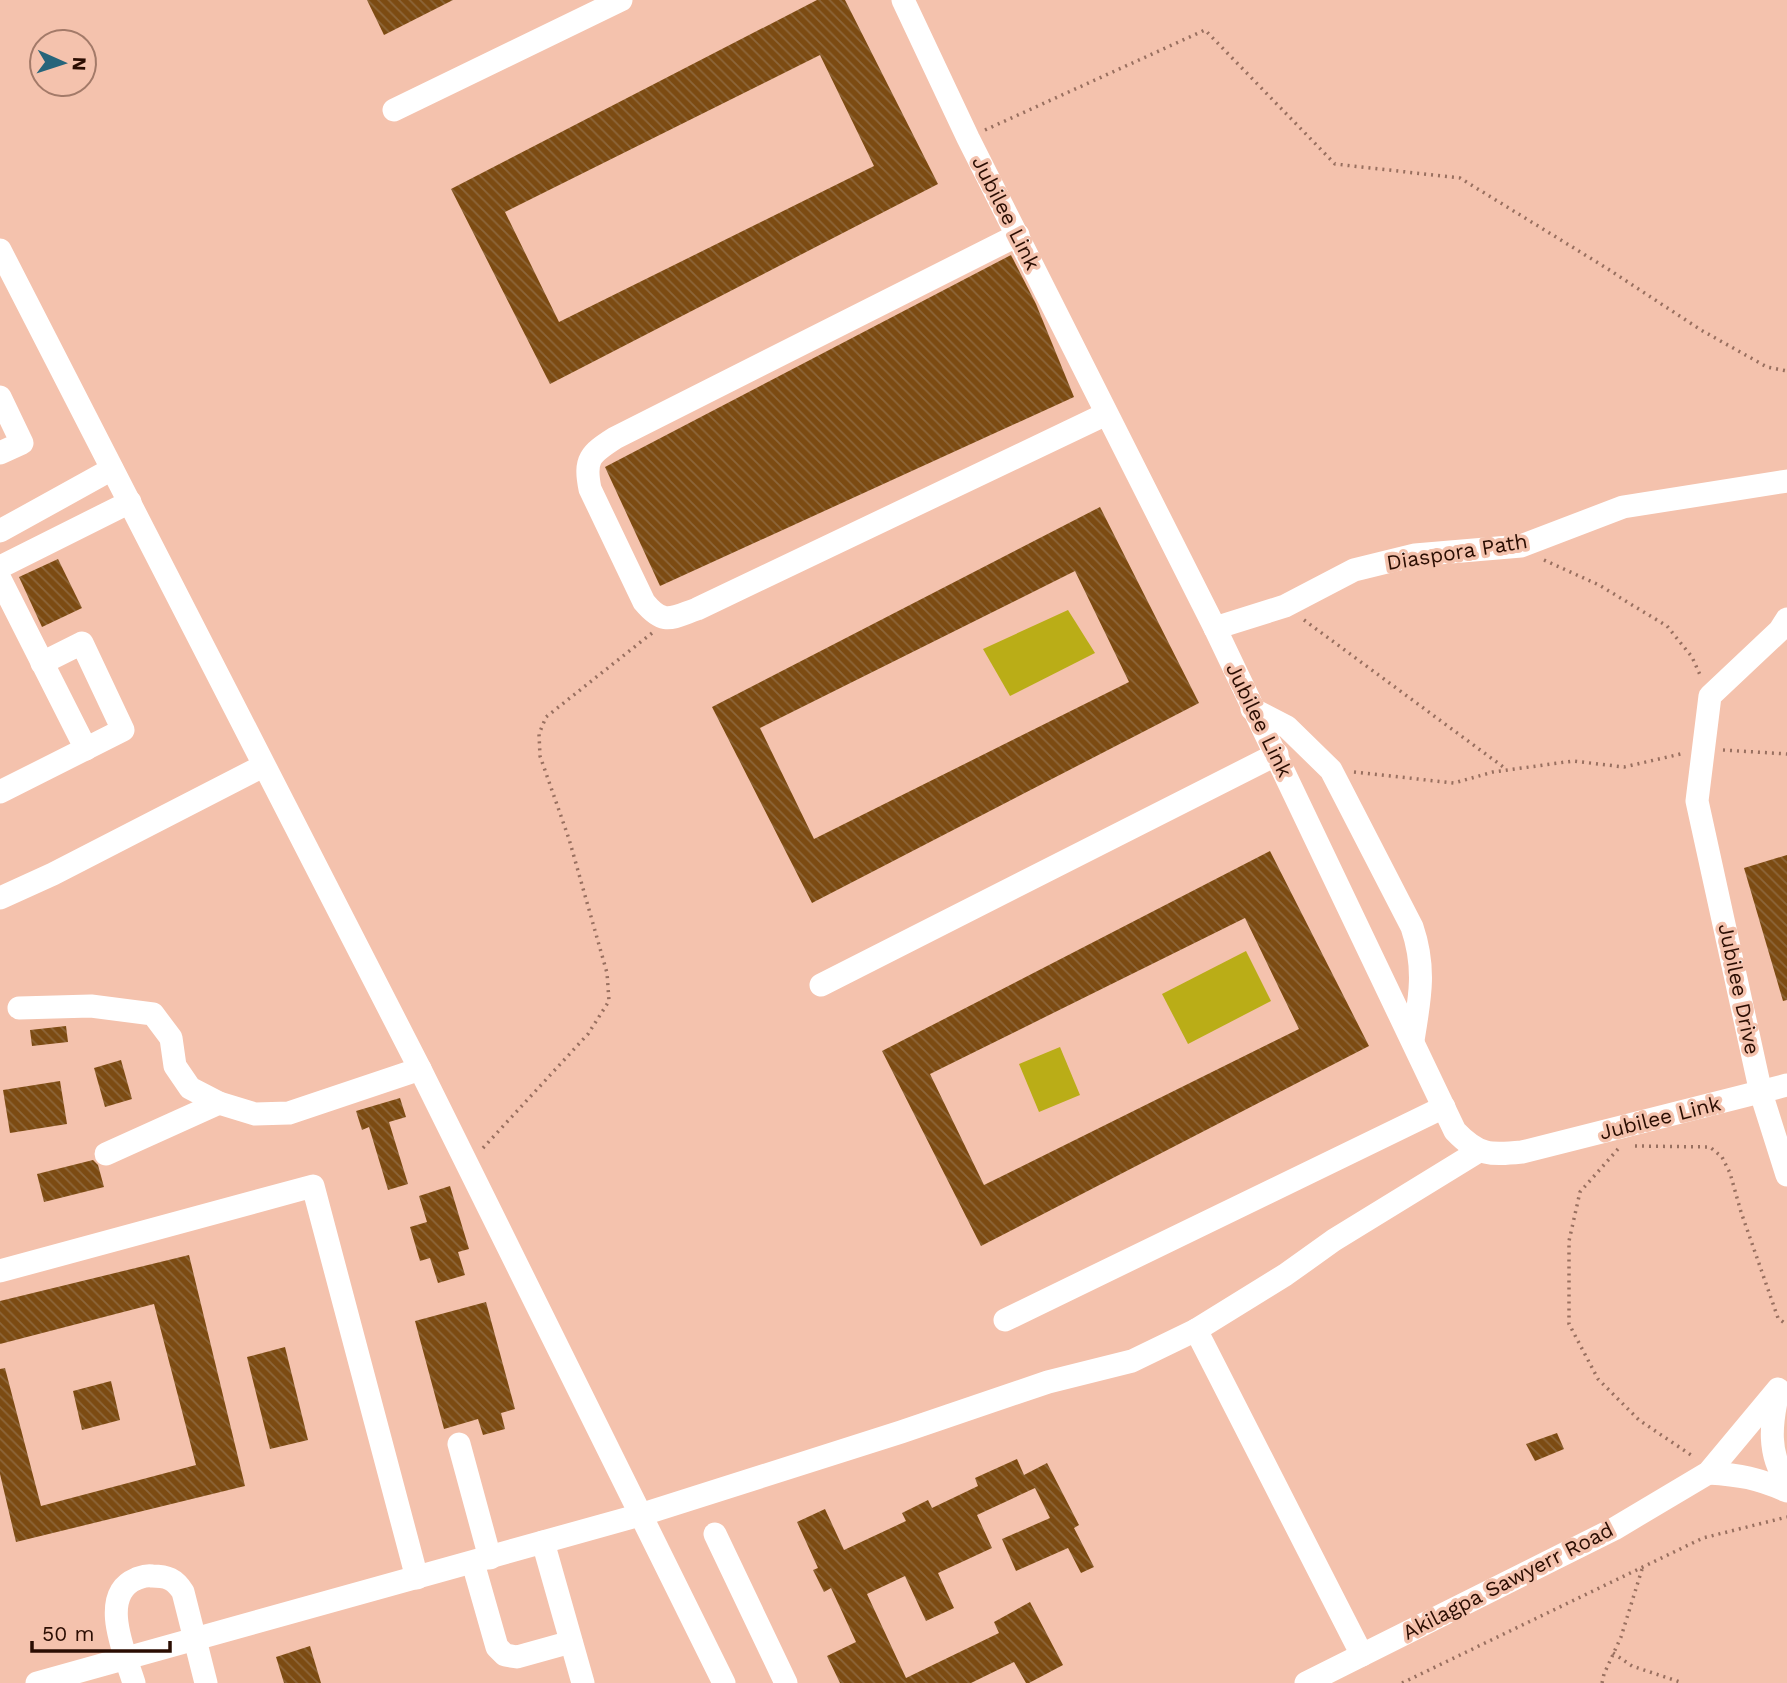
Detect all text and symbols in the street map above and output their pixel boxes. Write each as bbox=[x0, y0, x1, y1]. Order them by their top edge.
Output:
north arrow bbox=[28, 28, 98, 98]
text: N bbox=[68, 56, 91, 72]
street label: Jubilee Link bbox=[967, 152, 1046, 274]
street label: Diaspora Path bbox=[1385, 528, 1529, 575]
street label: Jubilee Link bbox=[1221, 658, 1298, 781]
street label: Jubilee Drive bbox=[1713, 921, 1766, 1057]
street label: Jubilee Link bbox=[1597, 1090, 1723, 1145]
street label: Akilagpa Sawyerr Road bbox=[1398, 1517, 1617, 1645]
scale bar bbox=[32, 1610, 170, 1654]
text: 50 m bbox=[42, 1621, 94, 1646]

